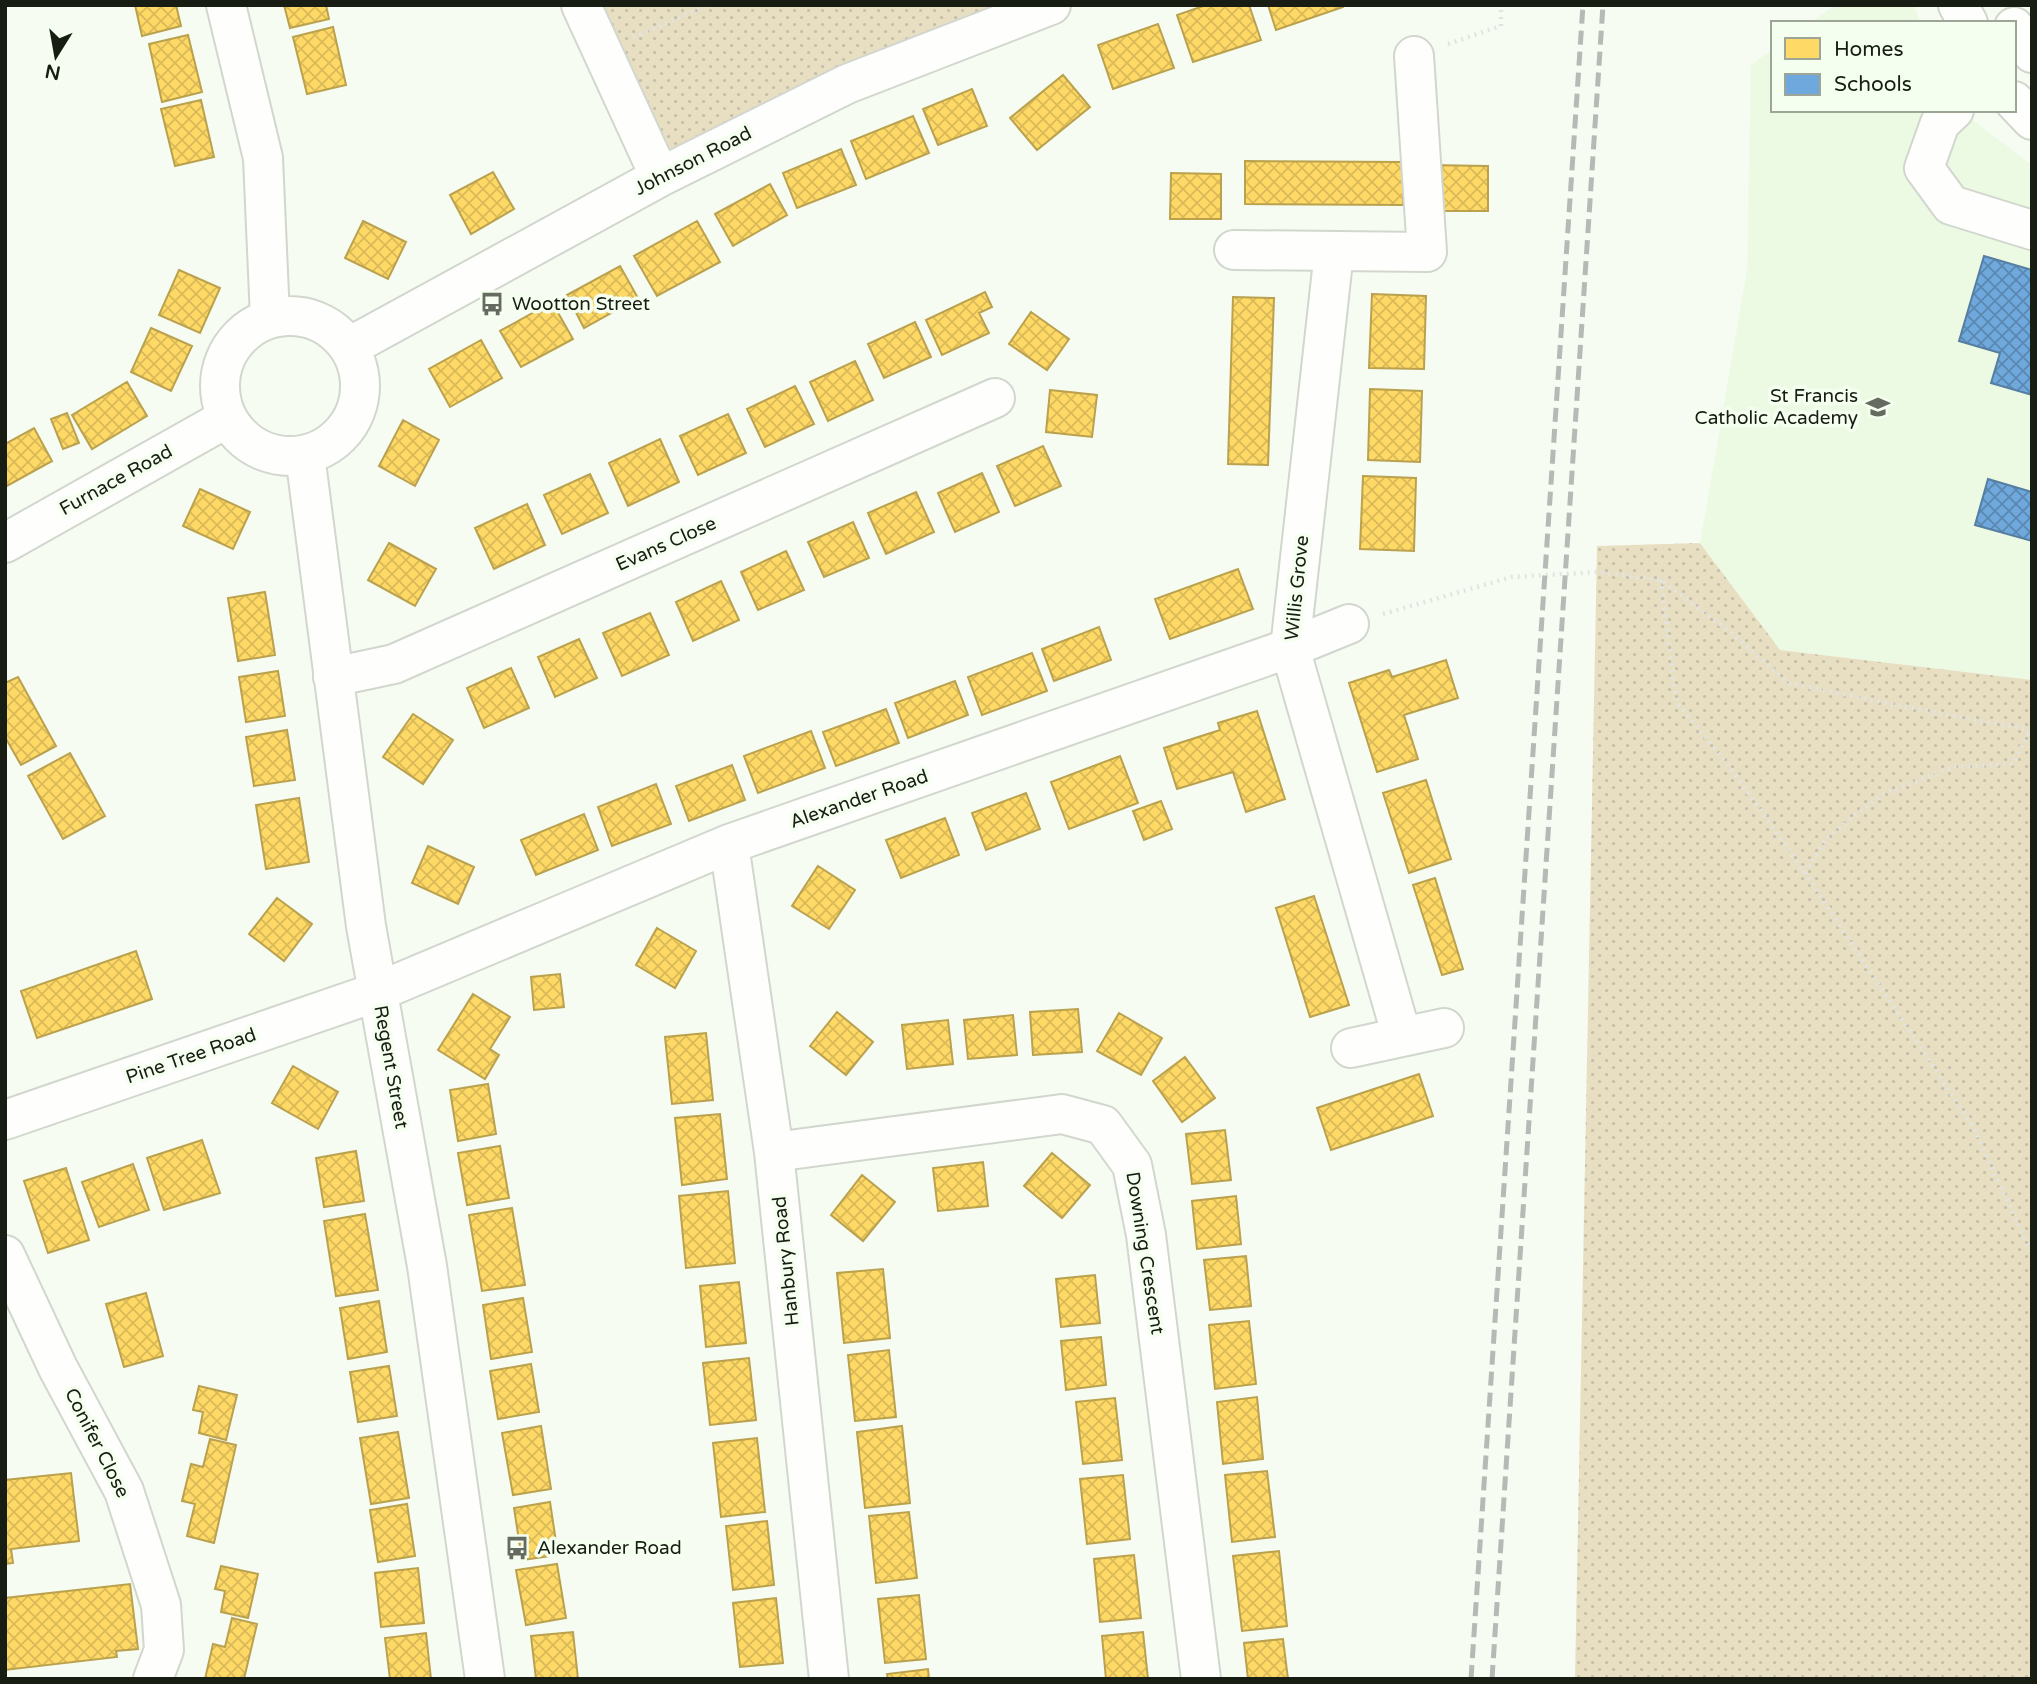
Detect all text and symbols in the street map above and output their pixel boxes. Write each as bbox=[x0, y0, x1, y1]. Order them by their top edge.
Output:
north arrow bbox=[21, 21, 91, 91]
legend bbox=[1771, 21, 2016, 112]
text: Homes bbox=[1834, 37, 1904, 62]
text: N bbox=[43, 59, 63, 84]
text: Schools bbox=[1834, 72, 1912, 97]
street label: Johnson Road bbox=[631, 122, 755, 200]
bus stop icon: Wootton Street bbox=[478, 290, 506, 318]
place label: Wootton Street bbox=[512, 293, 650, 315]
place label: St Francis Catholic Academy bbox=[1694, 385, 1858, 429]
school or university icon: St Francis Catholic Academy bbox=[1864, 393, 1892, 421]
street label: Furnace Road bbox=[56, 440, 176, 520]
street label: Evans Close bbox=[612, 512, 720, 576]
street label: Willis Grove bbox=[1281, 534, 1313, 642]
street label: Alexander Road bbox=[787, 765, 931, 833]
street label: Regent Street bbox=[369, 1004, 413, 1130]
street label: Pine Tree Road bbox=[123, 1023, 259, 1089]
street label: Downing Crescent bbox=[1121, 1170, 1169, 1336]
street label: Hanbury Road bbox=[768, 1195, 804, 1327]
street label: Conifer Close bbox=[60, 1385, 134, 1501]
bus stop icon: Alexander Road bbox=[503, 1534, 531, 1562]
place label: Alexander Road bbox=[537, 1537, 682, 1559]

